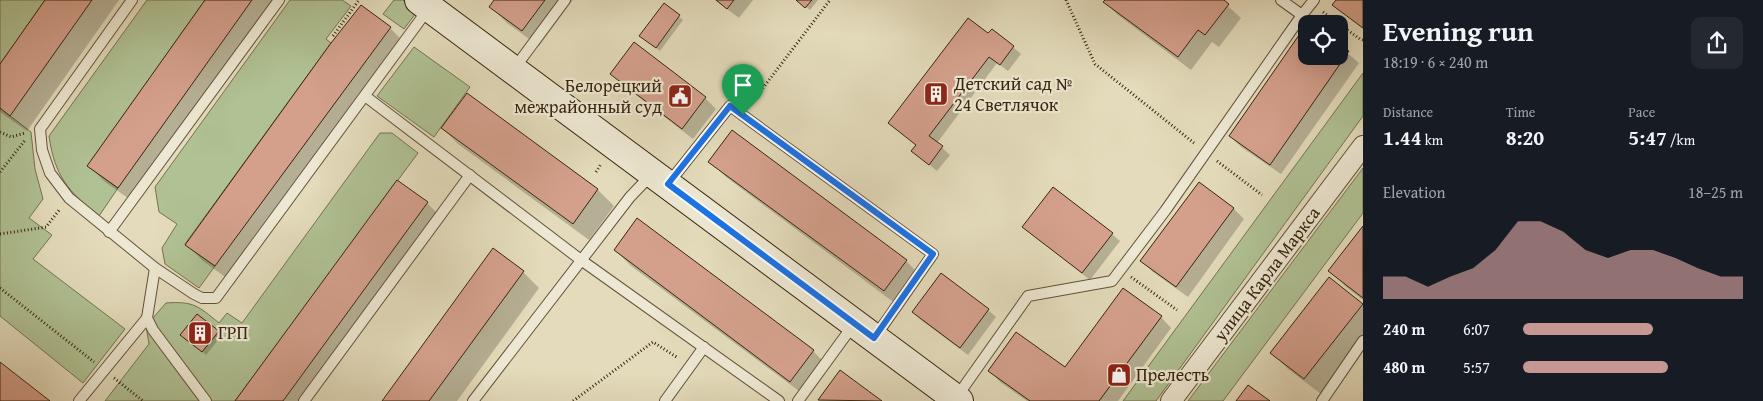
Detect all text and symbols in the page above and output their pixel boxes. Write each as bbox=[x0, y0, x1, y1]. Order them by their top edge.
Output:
text: Evening run bbox=[1383, 10, 1534, 51]
map controls bbox=[1298, 15, 1348, 65]
button: locate bbox=[1298, 15, 1348, 65]
button: share bbox=[1691, 17, 1743, 69]
text: 18:19 · 6 × 240 m bbox=[1383, 50, 1488, 74]
pin bbox=[722, 64, 764, 115]
place label: Детский сад № 24 Светлячок bbox=[953, 70, 1073, 118]
icon: arrive bbox=[729, 71, 757, 99]
place label: Белорецкий межрайонный суд bbox=[514, 72, 662, 120]
building icon: Детский сад № 24 Светлячок bbox=[923, 81, 949, 107]
public building icon: Белорецкий межрайонный суд bbox=[667, 83, 693, 109]
text: Distance bbox=[1383, 102, 1433, 122]
text: Time bbox=[1506, 102, 1535, 122]
text: Pace bbox=[1628, 102, 1655, 122]
text: 1.44 bbox=[1383, 122, 1422, 153]
text: 8:20 bbox=[1506, 122, 1544, 153]
text: 5:47 bbox=[1628, 122, 1667, 153]
text: km bbox=[1422, 130, 1443, 150]
text: /km bbox=[1667, 130, 1695, 150]
text: Elevation bbox=[1383, 180, 1446, 204]
text: 18–25 m bbox=[1688, 180, 1743, 204]
street label: улица Карла Маркса bbox=[1206, 200, 1327, 348]
text: 240 m bbox=[1383, 317, 1425, 341]
text: 6:07 bbox=[1463, 317, 1490, 341]
place label: ГРП bbox=[218, 319, 248, 346]
building icon: ГРП bbox=[187, 320, 213, 346]
text: 480 m bbox=[1383, 355, 1425, 379]
text: 5:57 bbox=[1463, 355, 1490, 379]
place label: Прелесть bbox=[1136, 361, 1209, 388]
shop icon: Прелесть bbox=[1106, 362, 1132, 388]

